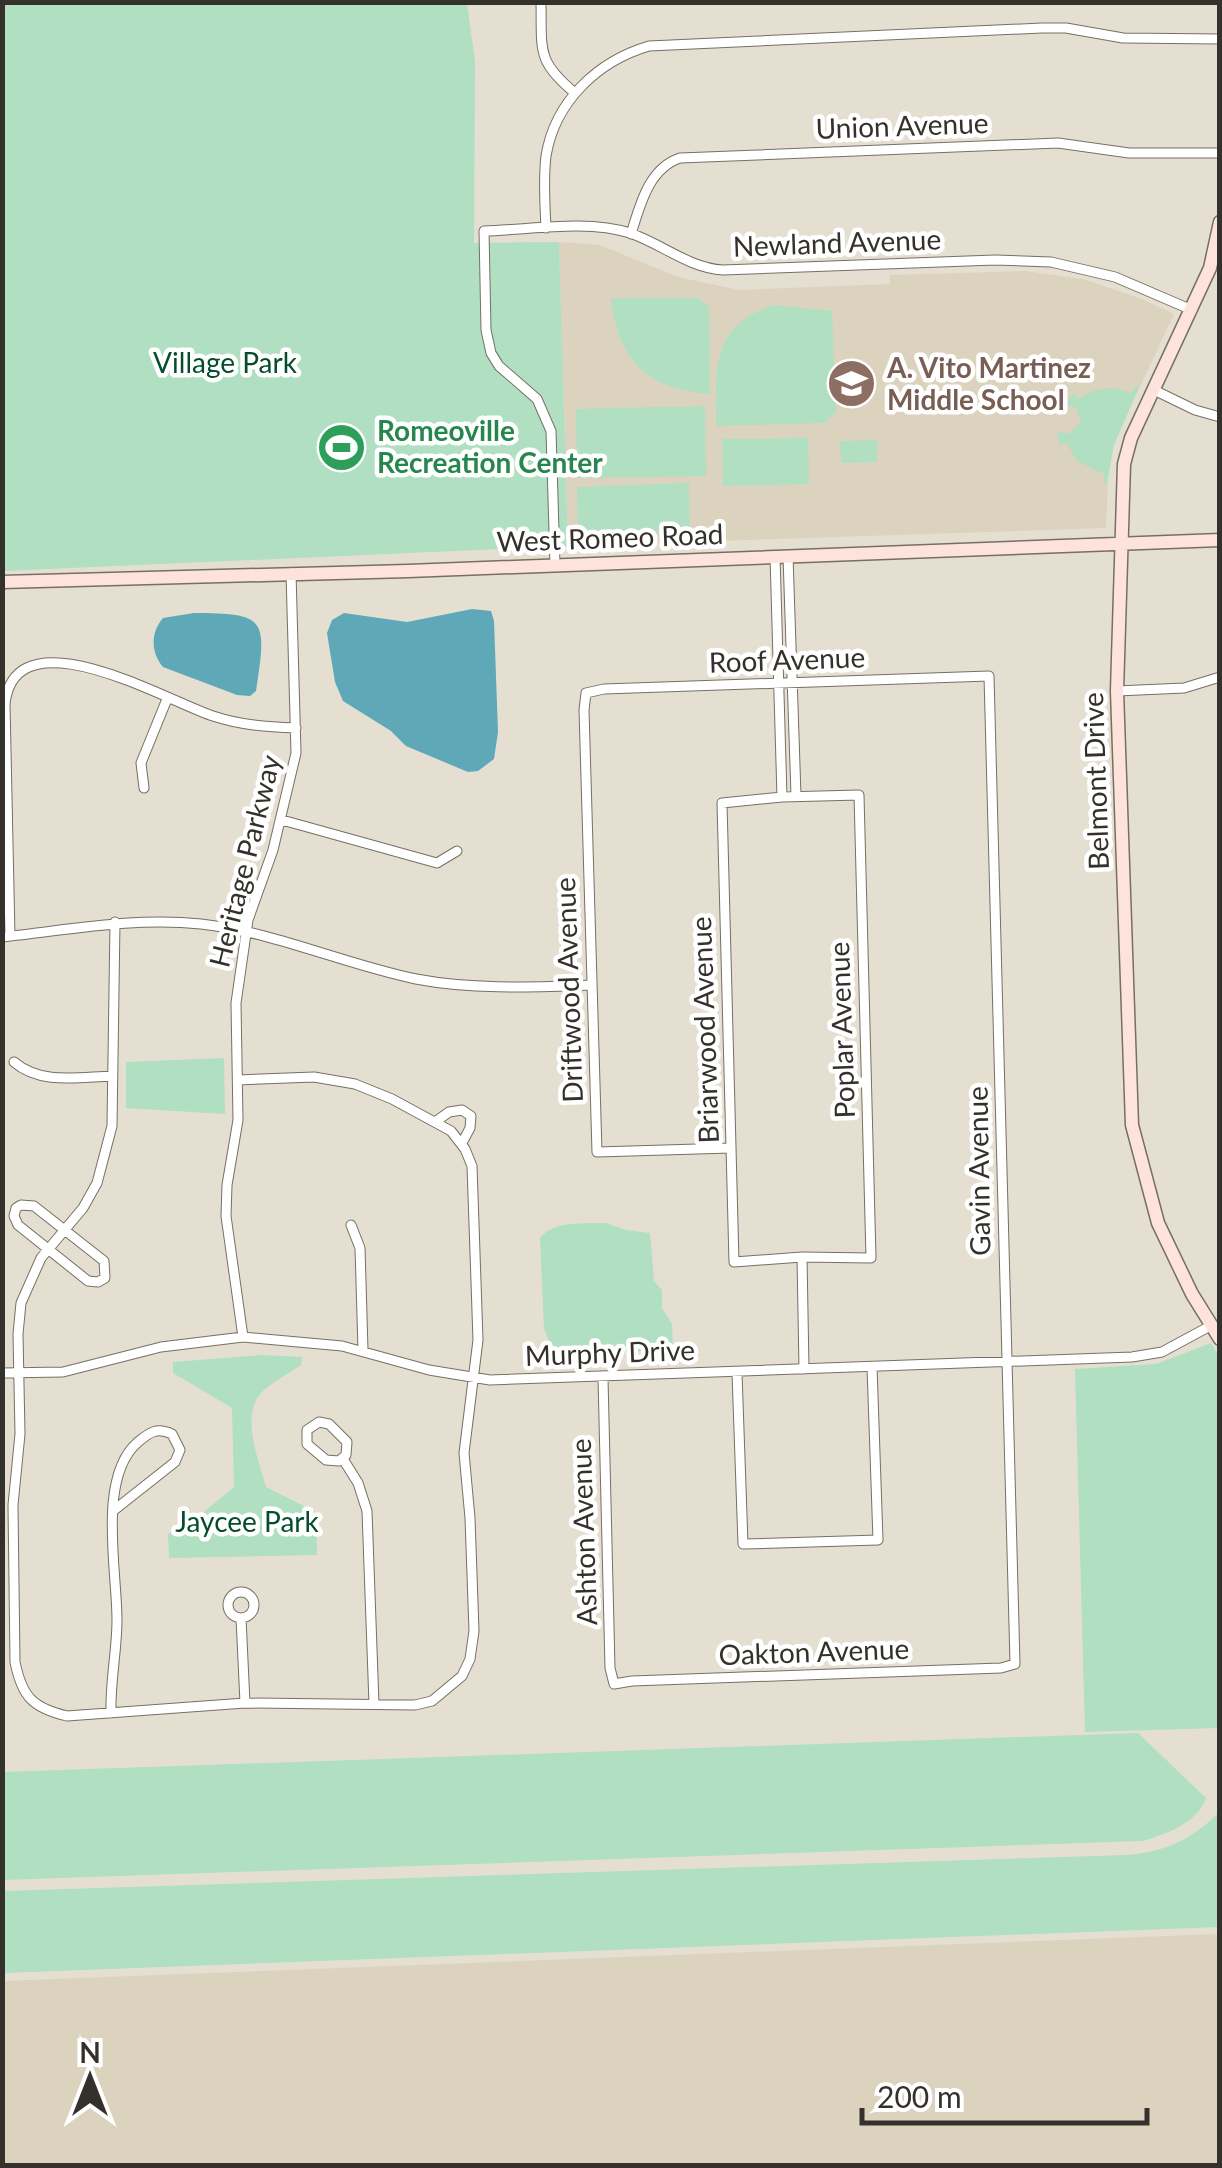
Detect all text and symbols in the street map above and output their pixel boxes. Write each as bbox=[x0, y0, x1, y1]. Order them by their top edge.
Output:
street label: Union Avenue bbox=[815, 105, 989, 145]
street label: Newland Avenue bbox=[732, 221, 942, 263]
park label: Village Park bbox=[153, 345, 298, 379]
place label: A. Vito Martinez Middle School bbox=[886, 350, 1091, 416]
school or university icon: A. Vito Martinez Middle School bbox=[826, 358, 878, 410]
place label: Romeoville Recreation Center bbox=[377, 413, 603, 479]
sports icon: Romeoville Recreation Center bbox=[316, 421, 368, 473]
street label: West Romeo Road bbox=[496, 516, 724, 558]
street label: Roof Avenue bbox=[708, 639, 866, 679]
street label: Belmont Drive bbox=[1075, 692, 1115, 870]
street label: Heritage Parkway bbox=[201, 751, 287, 970]
street label: Driftwood Avenue bbox=[547, 877, 589, 1103]
street label: Briarwood Avenue bbox=[683, 916, 725, 1144]
street label: Poplar Avenue bbox=[821, 941, 861, 1119]
street label: Gavin Avenue bbox=[960, 1086, 996, 1256]
street label: Murphy Drive bbox=[524, 1332, 696, 1372]
street label: Ashton Avenue bbox=[563, 1438, 603, 1626]
park label: Jaycee Park bbox=[175, 1504, 319, 1538]
street label: Oakton Avenue bbox=[718, 1631, 910, 1671]
north arrow bbox=[40, 2028, 140, 2128]
text: N bbox=[79, 2035, 101, 2069]
scale bar bbox=[862, 2063, 1147, 2125]
text: 200 m bbox=[877, 2078, 962, 2114]

